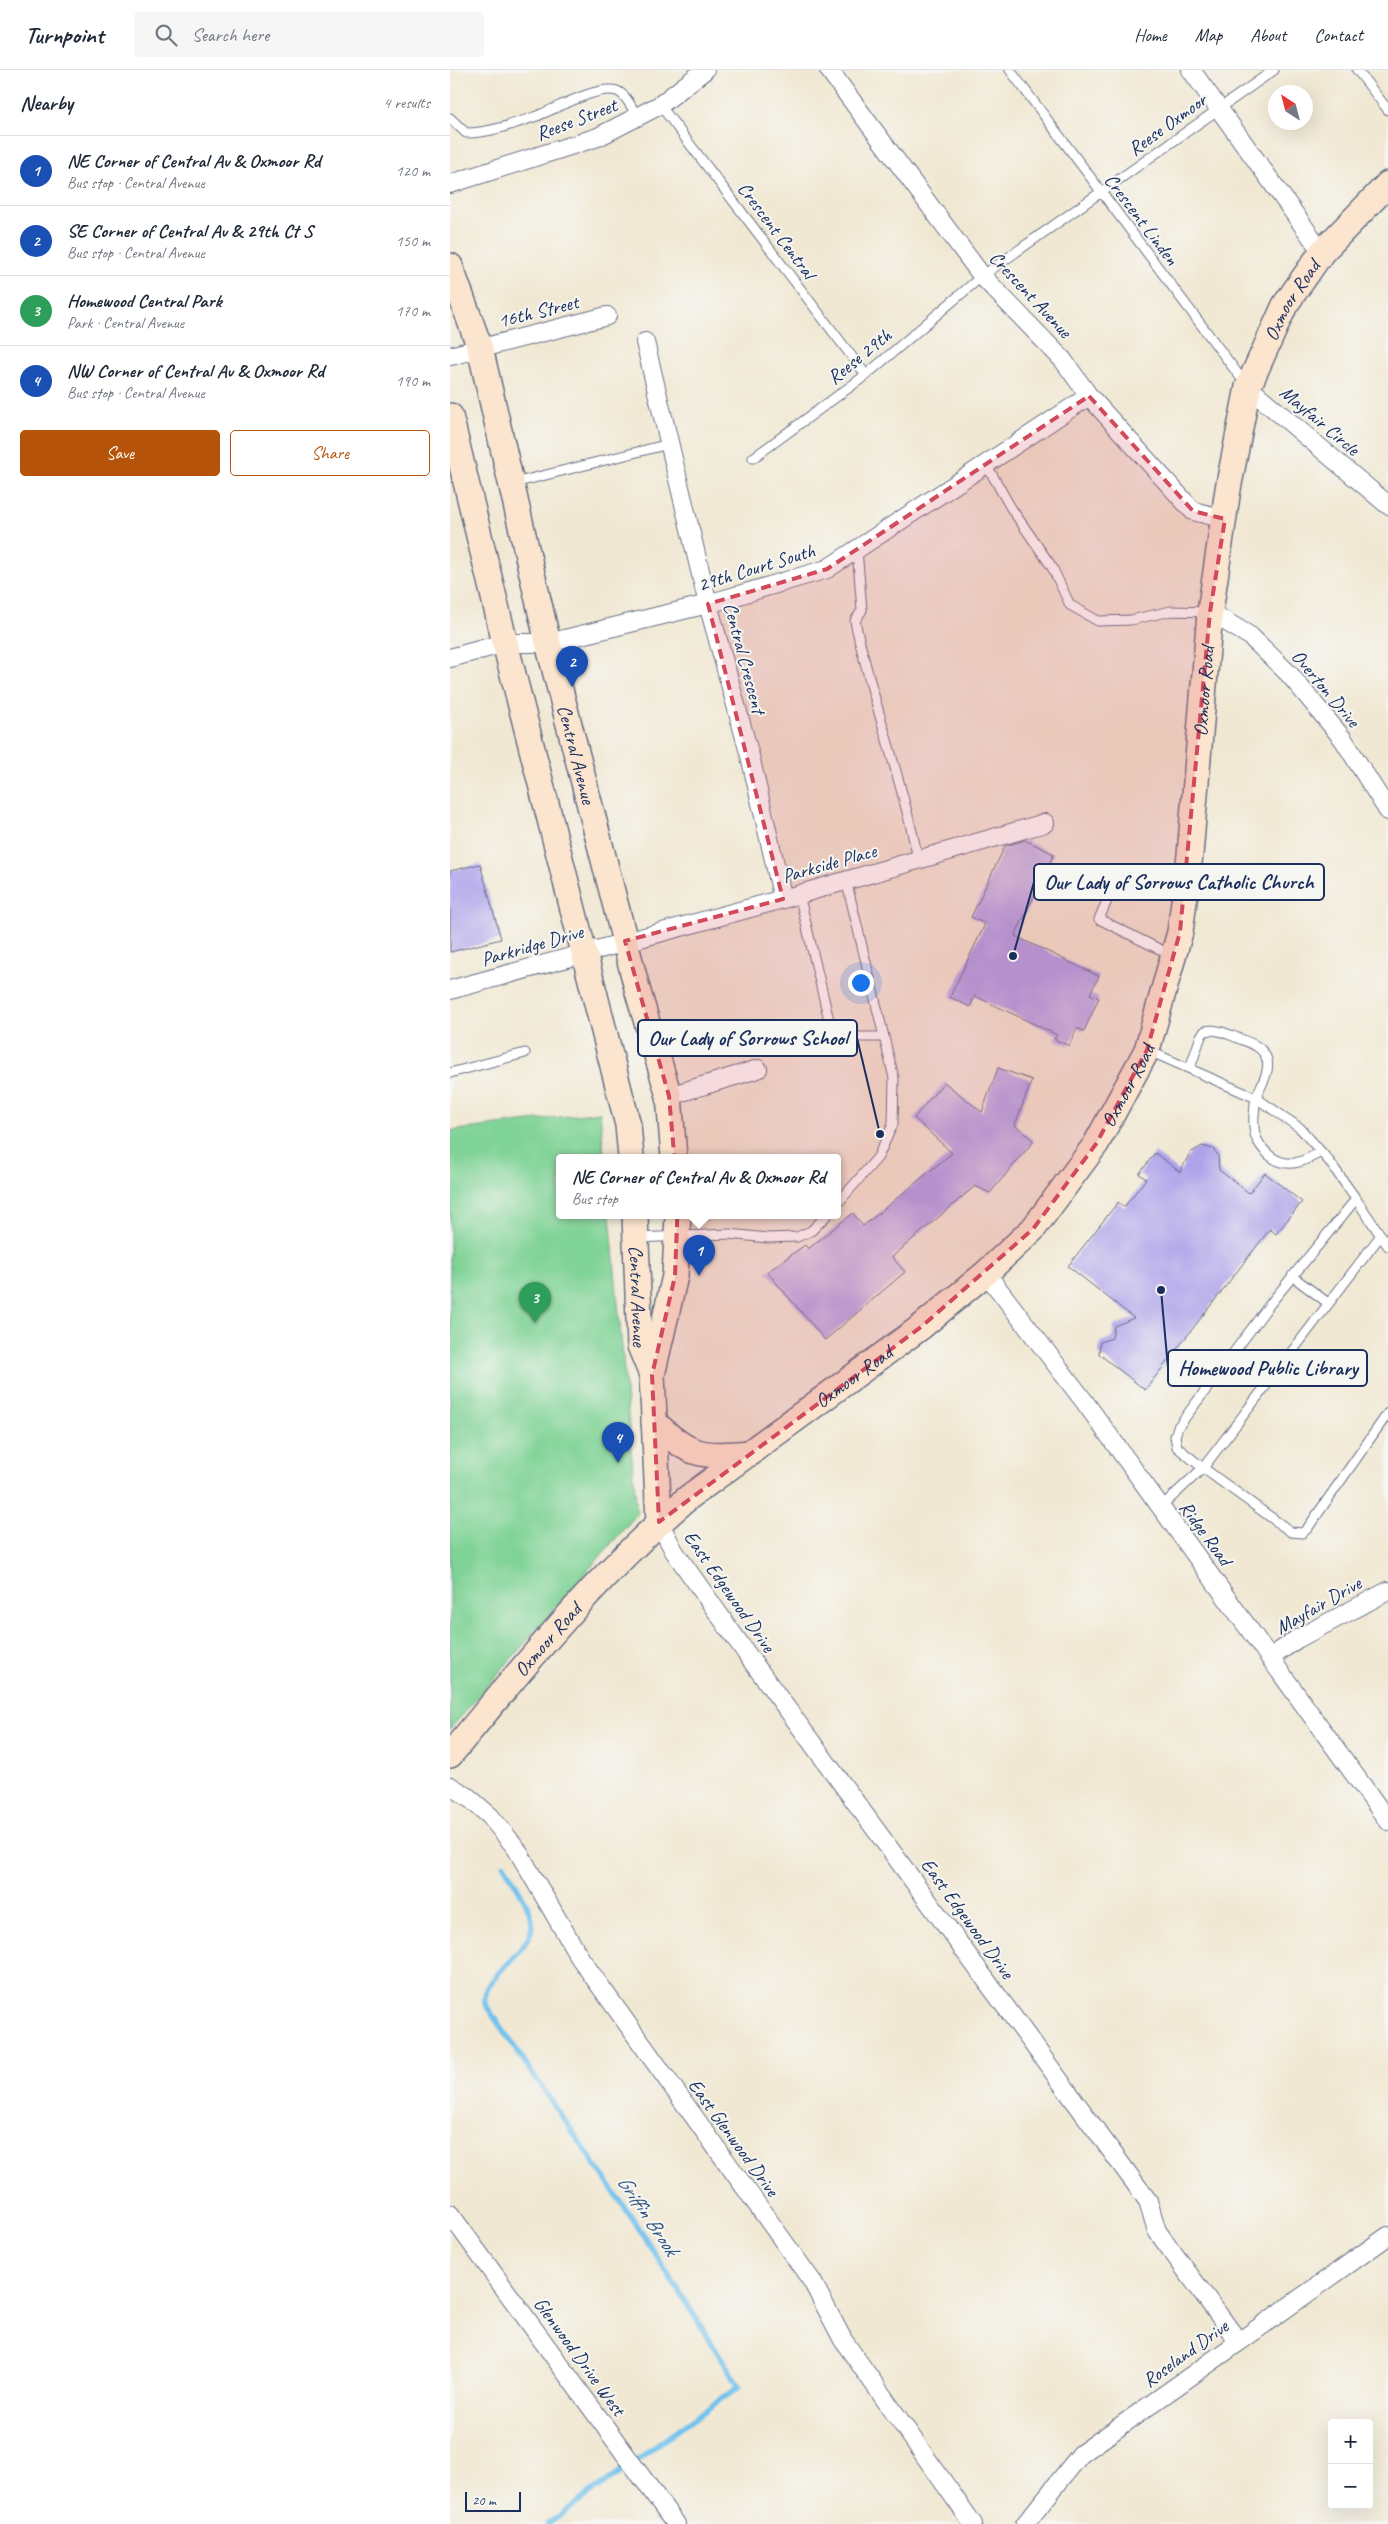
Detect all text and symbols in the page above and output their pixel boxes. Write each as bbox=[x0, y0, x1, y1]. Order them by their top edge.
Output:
search box bbox=[134, 12, 484, 57]
text: Turnpoint bbox=[25, 20, 104, 50]
icon: search bbox=[152, 21, 180, 49]
text: Search here bbox=[192, 23, 269, 47]
text: Home bbox=[1134, 24, 1167, 46]
text: Map bbox=[1195, 24, 1222, 46]
text: About bbox=[1250, 24, 1286, 46]
text: Contact bbox=[1314, 24, 1363, 46]
north arrow bbox=[1268, 85, 1313, 130]
street label: Reese Oxmoor bbox=[1123, 86, 1213, 161]
text: Nearby bbox=[20, 90, 73, 116]
street label: Reese Street bbox=[532, 92, 622, 146]
text: 4 results bbox=[383, 93, 430, 113]
text: NE Corner of Central Av & Oxmoor Rd bbox=[67, 149, 320, 173]
text: 1 bbox=[32, 161, 40, 181]
text: 120 m bbox=[396, 161, 430, 181]
street label: Crescent Linden bbox=[1099, 168, 1185, 271]
text: Bus stop · Central Avenue bbox=[67, 173, 205, 193]
street label: Crescent Central bbox=[732, 177, 823, 287]
text: SE Corner of Central Av & 29th Ct S bbox=[67, 219, 313, 243]
text: 2 bbox=[32, 231, 40, 251]
text: 150 m bbox=[396, 231, 430, 251]
text: Bus stop · Central Avenue bbox=[67, 243, 205, 263]
street label: Crescent Avenue bbox=[984, 246, 1078, 344]
street label: Oxmoor Road bbox=[1259, 253, 1327, 345]
text: Homewood Central Park bbox=[67, 289, 222, 313]
street label: 16th Street bbox=[495, 289, 583, 333]
text: 3 bbox=[32, 301, 40, 321]
text: 170 m bbox=[396, 301, 430, 321]
text: Park · Central Avenue bbox=[67, 313, 184, 333]
street label: Reese 29th bbox=[822, 322, 897, 390]
text: NW Corner of Central Av & Oxmoor Rd bbox=[67, 359, 324, 383]
text: 4 bbox=[32, 371, 40, 391]
text: 190 m bbox=[396, 371, 430, 391]
street label: Mayfair Circle bbox=[1275, 380, 1366, 462]
text: Bus stop · Central Avenue bbox=[67, 383, 205, 403]
button: Save bbox=[20, 430, 220, 476]
button: Share bbox=[230, 430, 430, 476]
street label: 29th Court South bbox=[695, 538, 819, 597]
street label: Central Crescent bbox=[718, 600, 772, 720]
street label: Oxmoor Road bbox=[1188, 642, 1220, 737]
street label: Overton Drive bbox=[1286, 644, 1366, 734]
pin: 2 bbox=[556, 646, 588, 687]
street label: Central Avenue bbox=[551, 702, 601, 808]
street label: Parkside Place bbox=[779, 838, 881, 889]
callout: Our Lady of Sorrows Catholic Church bbox=[1034, 864, 1324, 900]
text: Our Lady of Sorrows Catholic Church bbox=[1044, 869, 1315, 895]
street label: Parkridge Drive bbox=[478, 919, 587, 972]
your location bbox=[848, 970, 874, 996]
callout: Our Lady of Sorrows School bbox=[638, 1020, 857, 1056]
text: Our Lady of Sorrows School bbox=[648, 1025, 852, 1051]
street label: Oxmoor Road bbox=[1096, 1039, 1162, 1131]
popup bbox=[556, 1154, 841, 1219]
text: NE Corner of Central Av & Oxmoor Rd bbox=[572, 1165, 825, 1189]
text: Bus stop bbox=[572, 1189, 618, 1209]
pin: 1 bbox=[683, 1235, 715, 1276]
street label: Central Avenue bbox=[623, 1245, 652, 1348]
pin: 3 bbox=[519, 1282, 551, 1323]
street label: Oxmoor Road bbox=[810, 1338, 900, 1414]
callout: Homewood Public Library bbox=[1168, 1350, 1367, 1386]
text: Homewood Public Library bbox=[1178, 1355, 1360, 1381]
pin: 4 bbox=[602, 1422, 634, 1463]
street label: Ridge Road bbox=[1174, 1496, 1239, 1573]
street label: East Edgewood Drive bbox=[678, 1526, 782, 1658]
street label: Mayfair Drive bbox=[1271, 1570, 1367, 1640]
street label: Oxmoor Road bbox=[509, 1595, 589, 1682]
street label: East Edgewood Drive bbox=[915, 1853, 1021, 1985]
street label: East Glenwood Drive bbox=[683, 2074, 785, 2202]
water label: Griffin Brook bbox=[612, 2170, 686, 2263]
street label: Glenwood Drive West bbox=[528, 2292, 632, 2423]
street label: Roseland Drive bbox=[1138, 2313, 1234, 2393]
map controls bbox=[1328, 2419, 1373, 2509]
button: + bbox=[1328, 2419, 1373, 2464]
button: − bbox=[1328, 2464, 1373, 2509]
scale bar bbox=[465, 2489, 521, 2512]
text: 20 m bbox=[472, 2492, 496, 2509]

